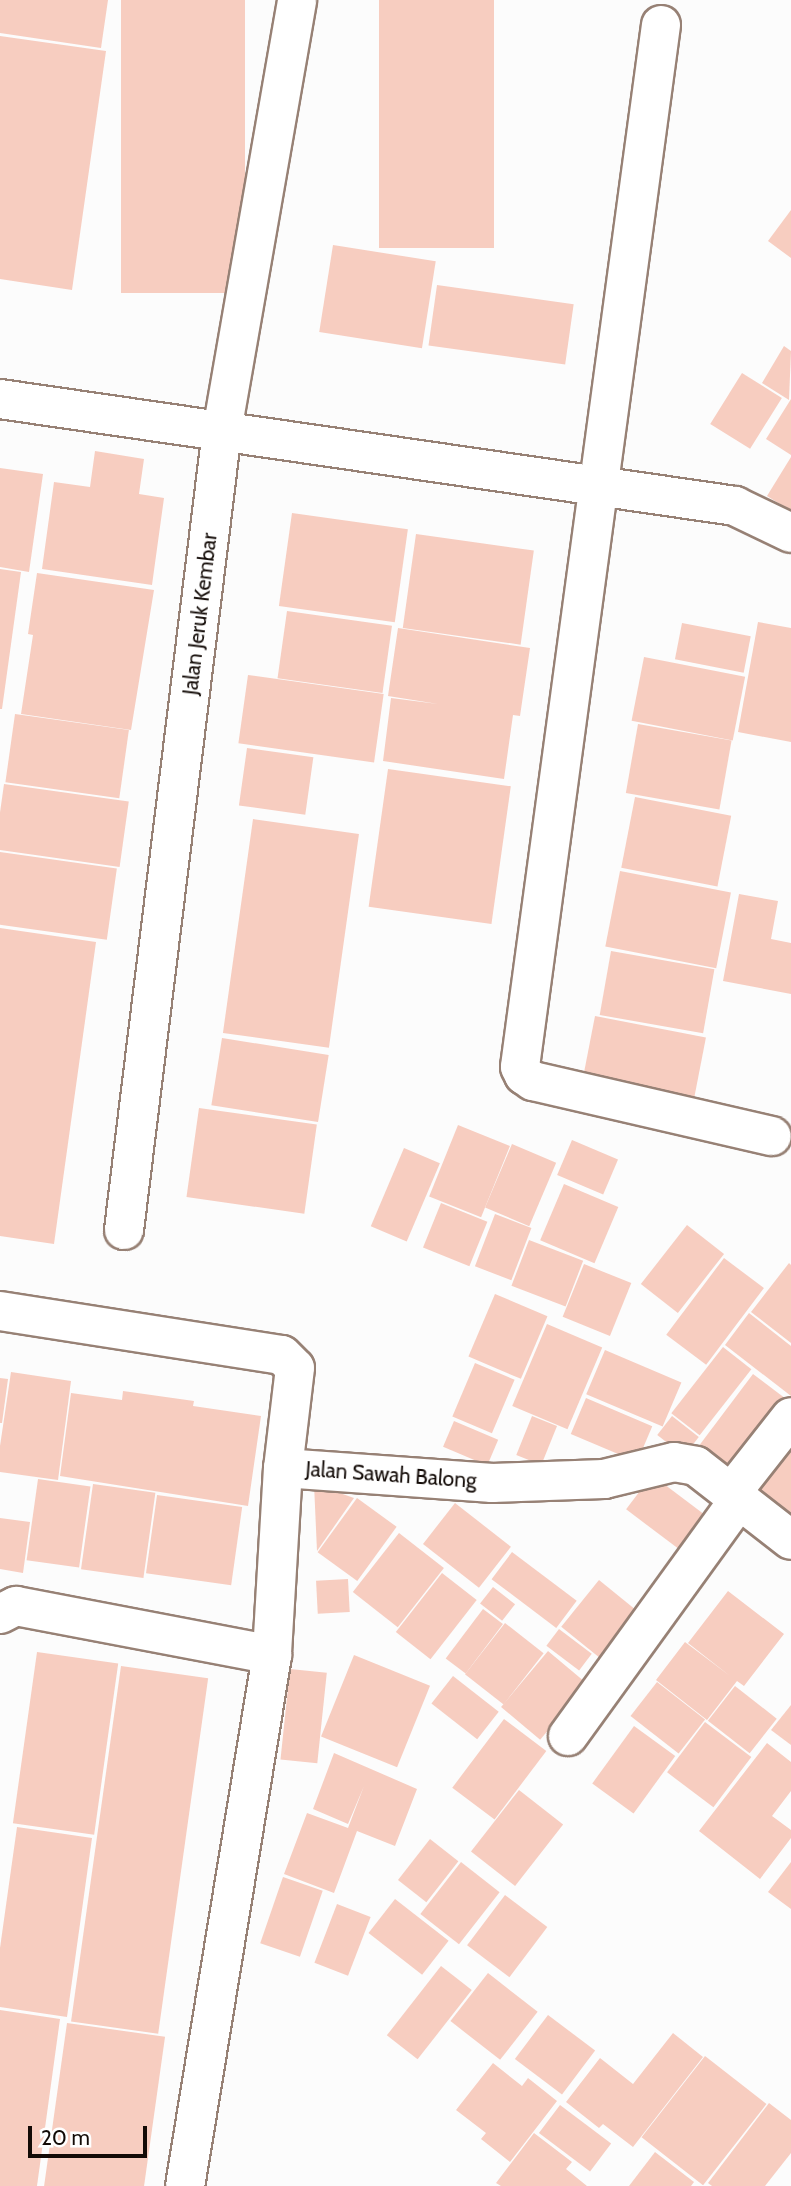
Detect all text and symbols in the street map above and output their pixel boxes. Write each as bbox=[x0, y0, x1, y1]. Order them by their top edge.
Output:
street label: Jalan Jeruk Kembar bbox=[178, 532, 222, 696]
street label: Jalan Sawah Balong bbox=[305, 1456, 477, 1494]
scale bar bbox=[32, 2112, 150, 2156]
text: 20 m bbox=[41, 2125, 90, 2150]

